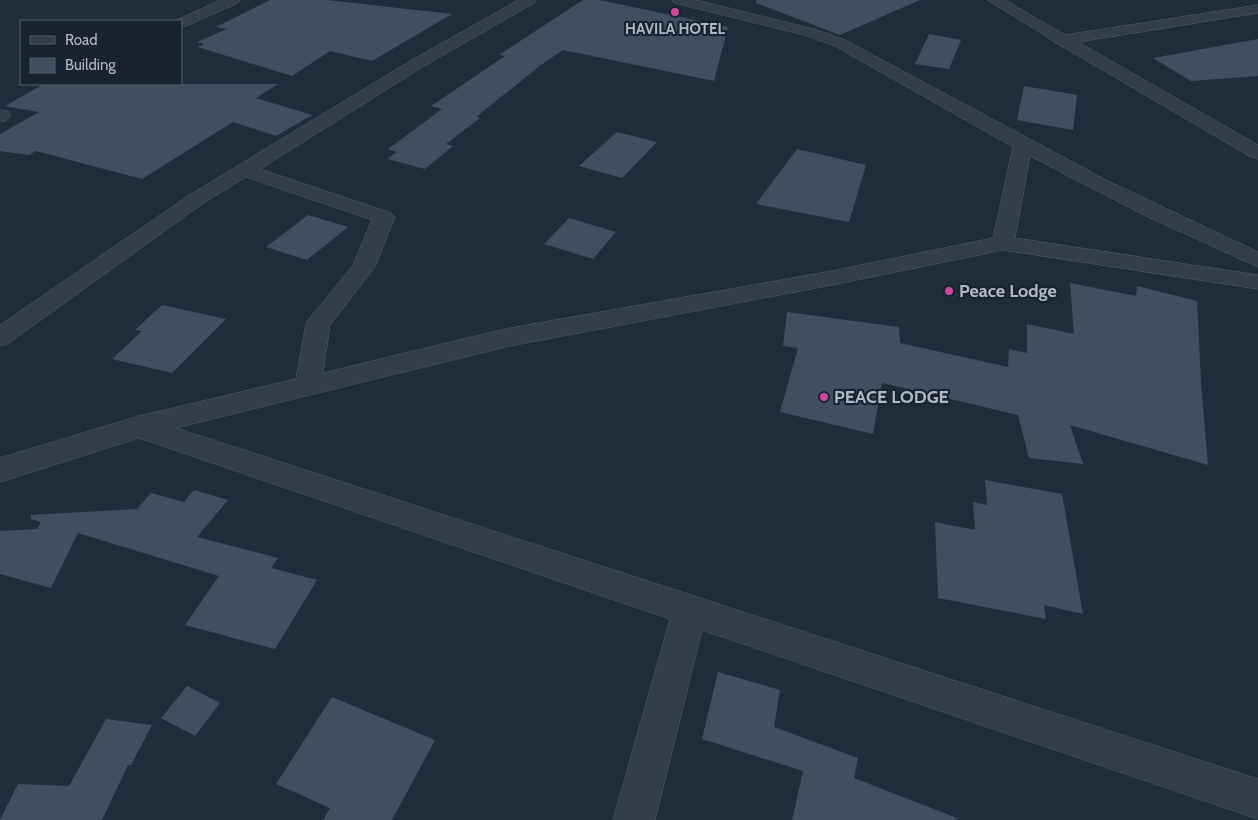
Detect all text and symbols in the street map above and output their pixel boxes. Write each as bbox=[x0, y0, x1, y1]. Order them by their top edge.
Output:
marker: HAVILA HOTEL bbox=[669, 6, 681, 18]
legend bbox=[20, 20, 182, 85]
place label: HAVILA HOTEL bbox=[625, 20, 725, 38]
text: Road bbox=[65, 31, 98, 49]
text: Building bbox=[65, 56, 116, 74]
place label: Peace Lodge bbox=[959, 280, 1057, 302]
marker: Peace Lodge bbox=[943, 285, 955, 297]
place label: PEACE LODGE bbox=[834, 386, 949, 408]
marker: PEACE LODGE bbox=[818, 391, 830, 403]

